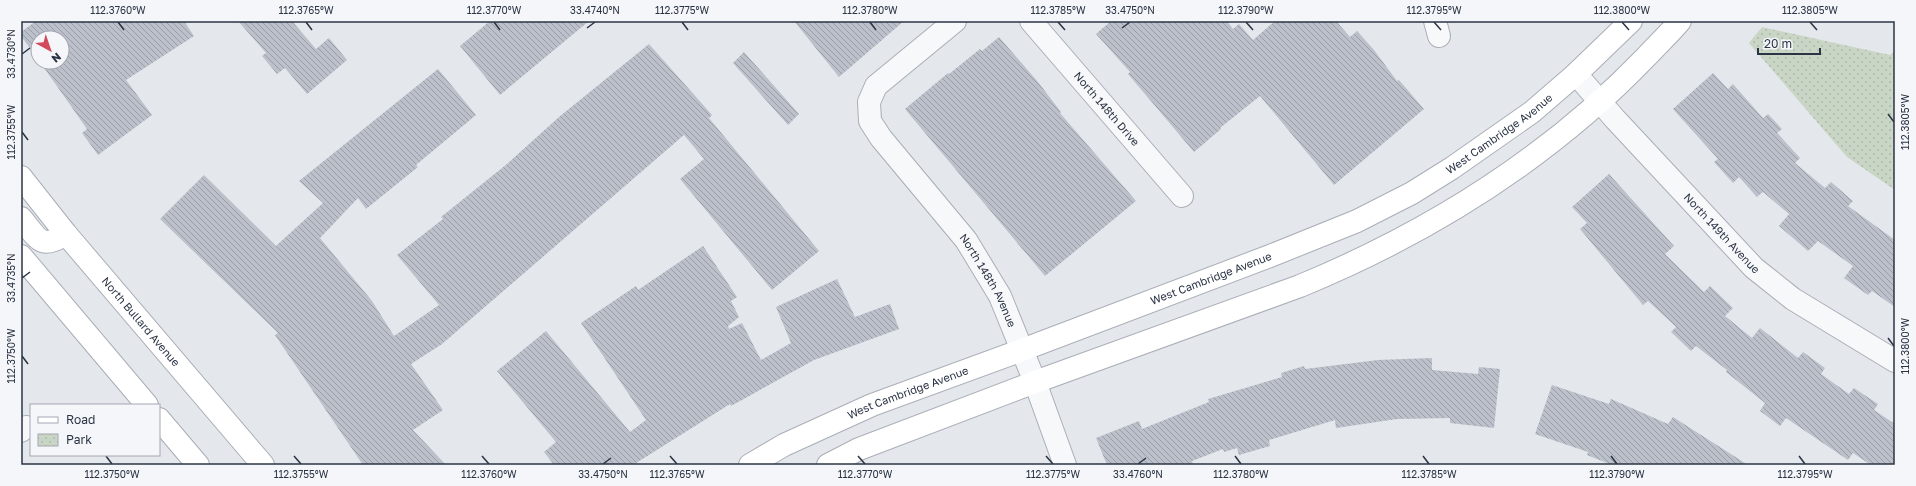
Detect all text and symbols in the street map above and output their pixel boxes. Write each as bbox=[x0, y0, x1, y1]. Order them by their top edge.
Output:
text: 112.3760°W bbox=[90, 4, 146, 16]
text: 112.3765°W bbox=[279, 4, 334, 16]
text: 112.3770°W bbox=[467, 4, 522, 16]
text: 33.4740°N bbox=[570, 4, 620, 16]
text: 112.3775°W bbox=[655, 4, 710, 16]
text: 112.3780°W bbox=[842, 4, 898, 16]
text: 112.3785°W bbox=[1030, 4, 1086, 16]
text: 33.4750°N bbox=[1105, 4, 1155, 16]
text: 112.3790°W bbox=[1218, 4, 1274, 16]
text: 112.3795°W bbox=[1407, 4, 1462, 16]
text: 112.3800°W bbox=[1594, 4, 1651, 16]
text: 112.3805°W bbox=[1782, 4, 1838, 16]
text: 33.4730°N bbox=[5, 29, 17, 79]
north arrow bbox=[30, 30, 70, 70]
scale bar bbox=[1758, 30, 1820, 56]
text: 20 m bbox=[1764, 36, 1792, 51]
text: N bbox=[49, 50, 64, 66]
street label: North 148th Drive bbox=[1072, 69, 1143, 148]
street label: West Cambridge Avenue bbox=[1443, 90, 1555, 176]
text: 112.3805°W bbox=[1899, 94, 1911, 150]
text: 112.3755°W bbox=[5, 104, 17, 159]
street label: North 149th Avenue bbox=[1682, 190, 1762, 276]
street label: North 148th Avenue bbox=[957, 231, 1019, 329]
street label: West Cambridge Avenue bbox=[1148, 249, 1273, 307]
text: 33.4735°N bbox=[5, 253, 17, 303]
street label: North Bullard Avenue bbox=[100, 274, 183, 369]
text: 112.3800°W bbox=[1899, 317, 1911, 374]
text: 112.3750°W bbox=[5, 328, 17, 384]
street label: West Cambridge Avenue bbox=[845, 363, 970, 421]
legend bbox=[30, 404, 160, 456]
text: Road bbox=[66, 412, 95, 427]
text: Park bbox=[66, 432, 92, 447]
text: 112.3750°W bbox=[84, 468, 140, 480]
text: 112.3755°W bbox=[274, 468, 329, 480]
text: 112.3760°W bbox=[461, 468, 517, 480]
text: 33.4750°N bbox=[578, 468, 628, 480]
text: 112.3765°W bbox=[650, 468, 705, 480]
text: 112.3770°W bbox=[838, 468, 893, 480]
text: 112.3775°W bbox=[1026, 468, 1081, 480]
text: 33.4760°N bbox=[1113, 468, 1163, 480]
text: 112.3780°W bbox=[1213, 468, 1269, 480]
text: 112.3785°W bbox=[1401, 468, 1457, 480]
text: 112.3790°W bbox=[1589, 468, 1645, 480]
text: 112.3795°W bbox=[1778, 468, 1833, 480]

